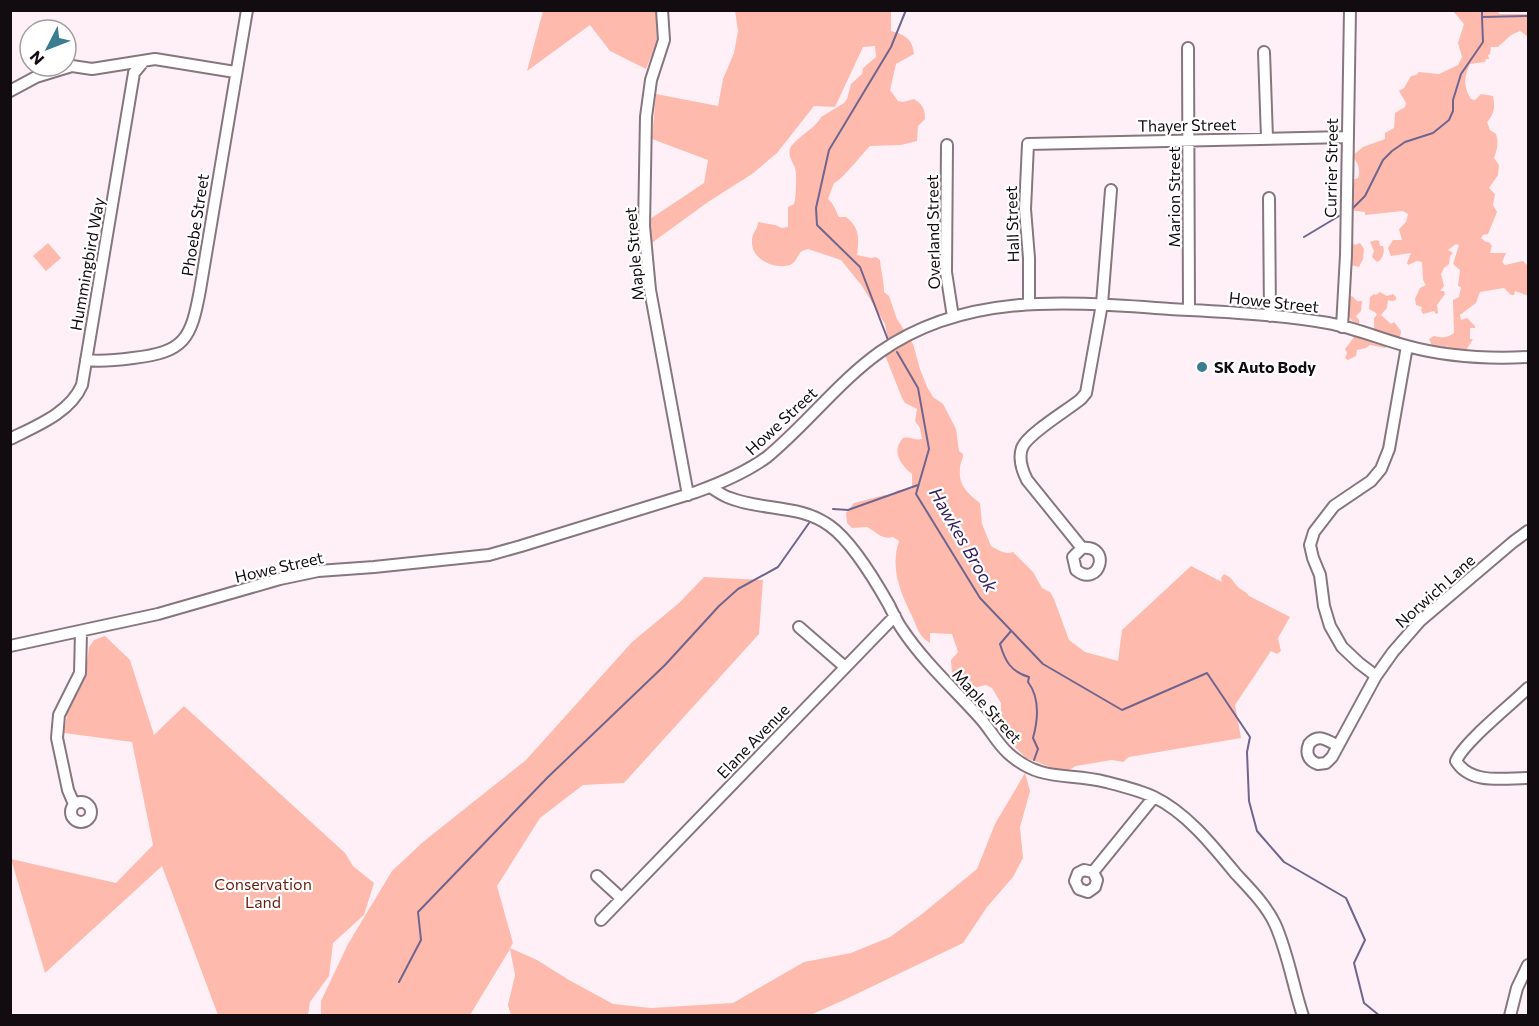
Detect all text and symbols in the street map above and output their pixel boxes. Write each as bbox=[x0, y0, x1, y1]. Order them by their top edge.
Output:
north arrow bbox=[18, 18, 78, 78]
text: N bbox=[25, 48, 48, 69]
street label: Thayer Street bbox=[1137, 114, 1237, 135]
street label: Currier Street bbox=[1320, 117, 1341, 218]
street label: Marion Street bbox=[1164, 146, 1183, 248]
street label: Phoebe Street bbox=[177, 172, 212, 277]
street label: Overland Street bbox=[922, 174, 943, 290]
street label: Hall Street bbox=[1001, 185, 1022, 263]
street label: Hummingbird Way bbox=[65, 196, 108, 332]
street label: Maple Street bbox=[620, 206, 647, 302]
street label: Howe Street bbox=[1228, 287, 1320, 316]
place label: SK Auto Body bbox=[1214, 357, 1316, 376]
marker: SK Auto Body bbox=[1195, 360, 1209, 374]
street label: Howe Street bbox=[741, 383, 821, 458]
water label: Hawkes Brook bbox=[925, 483, 1003, 597]
street label: Howe Street bbox=[233, 547, 326, 586]
street label: Norwich Lane bbox=[1391, 550, 1478, 631]
street label: Maple Street bbox=[949, 664, 1026, 747]
street label: Elane Avenue bbox=[712, 700, 793, 782]
park label: Conservation Land bbox=[214, 874, 312, 911]

